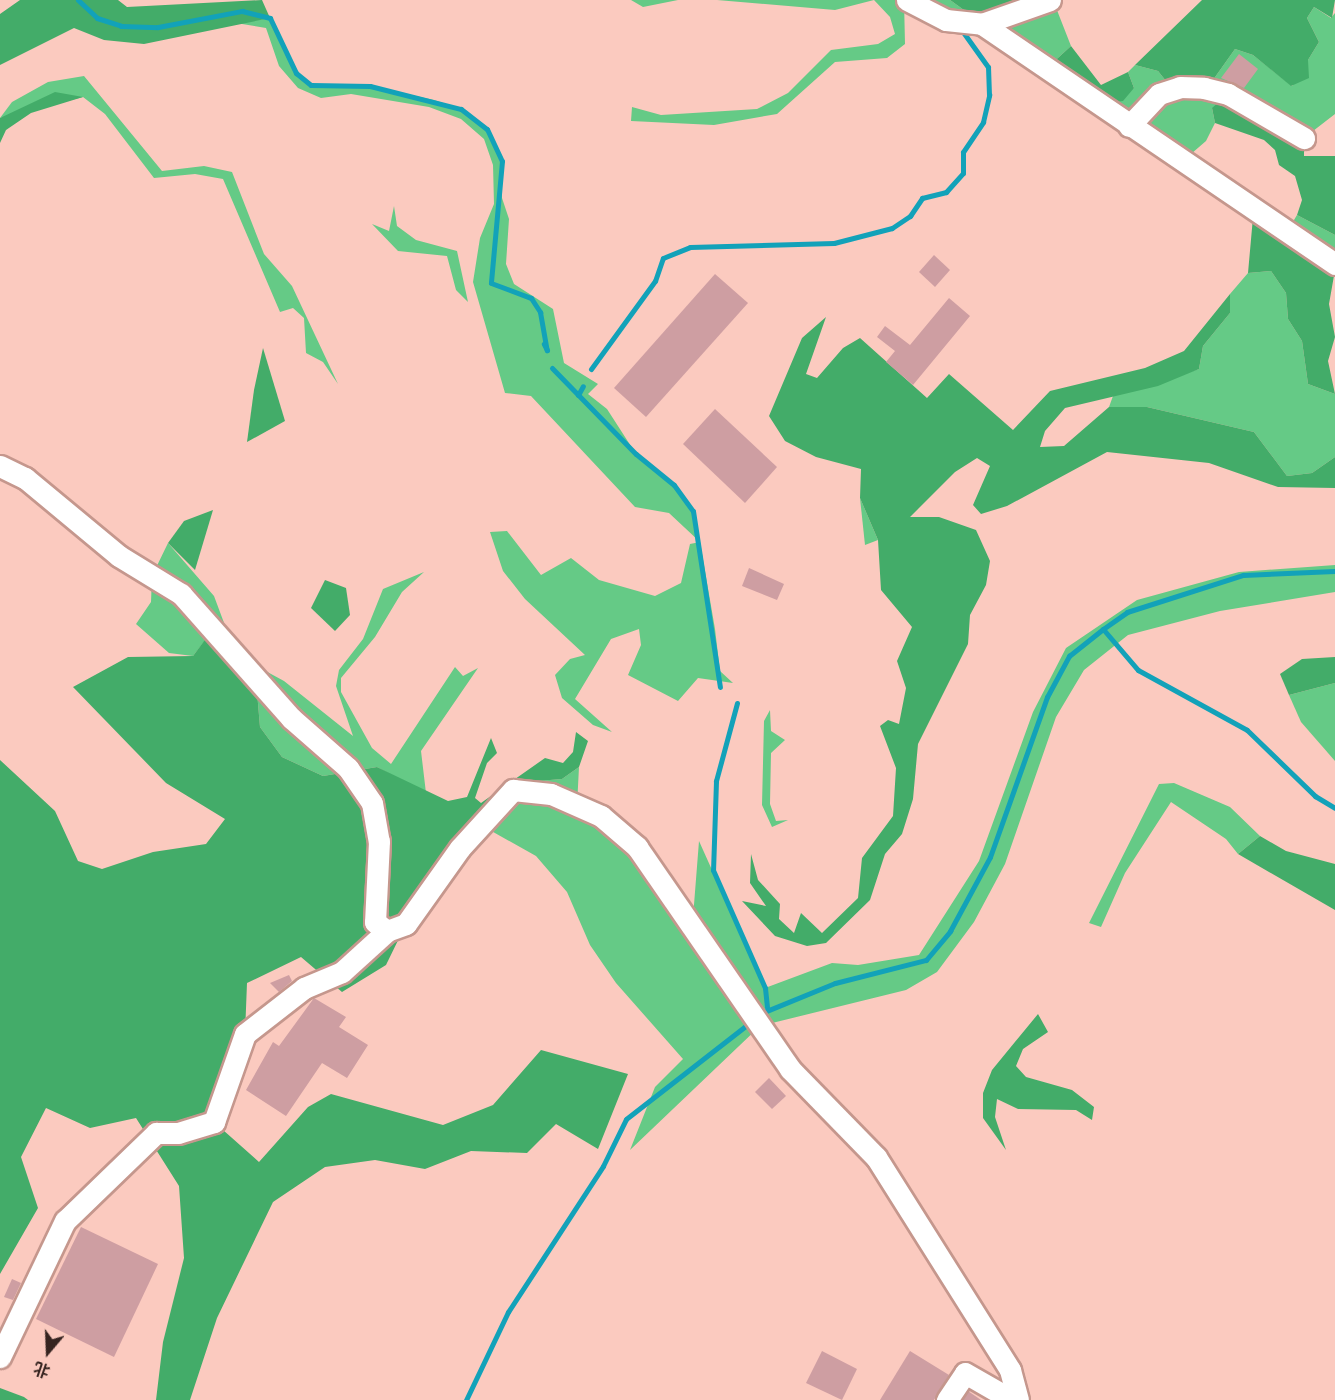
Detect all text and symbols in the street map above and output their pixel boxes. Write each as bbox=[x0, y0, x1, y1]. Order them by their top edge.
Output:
north arrow bbox=[18, 1322, 78, 1382]
text: 北 bbox=[31, 1358, 53, 1381]

